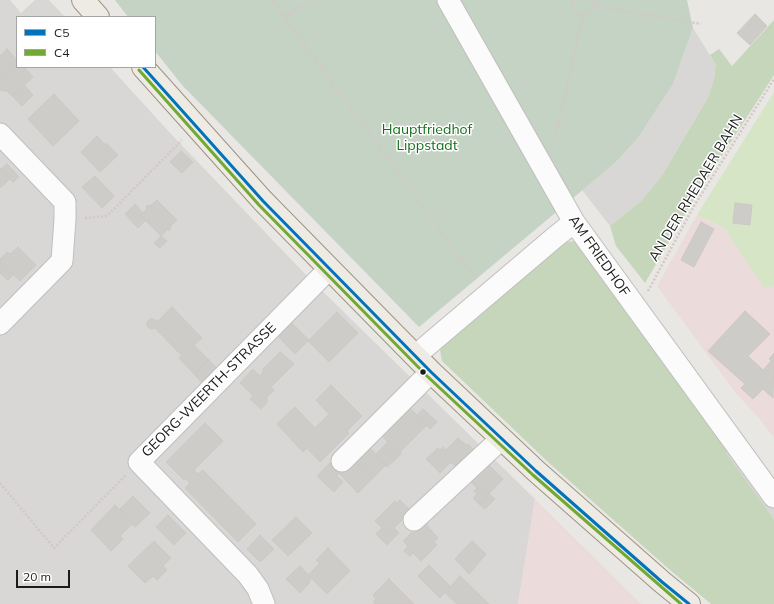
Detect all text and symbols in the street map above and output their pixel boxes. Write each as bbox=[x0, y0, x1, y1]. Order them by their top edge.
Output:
legend bbox=[16, 16, 156, 68]
text: C5 bbox=[54, 25, 69, 40]
text: C4 bbox=[54, 45, 69, 60]
street label: AN DER RHEDAER BAHN bbox=[646, 112, 746, 264]
park label: Hauptfriedhof Lippstadt bbox=[382, 122, 472, 154]
street label: AM FRIEDHOF bbox=[565, 212, 633, 300]
street label: GEORG-WEERTH-STRASSE bbox=[138, 319, 280, 461]
unlabelled marker bbox=[418, 367, 428, 377]
scale bar bbox=[18, 562, 72, 588]
text: 20 m bbox=[23, 569, 51, 584]

